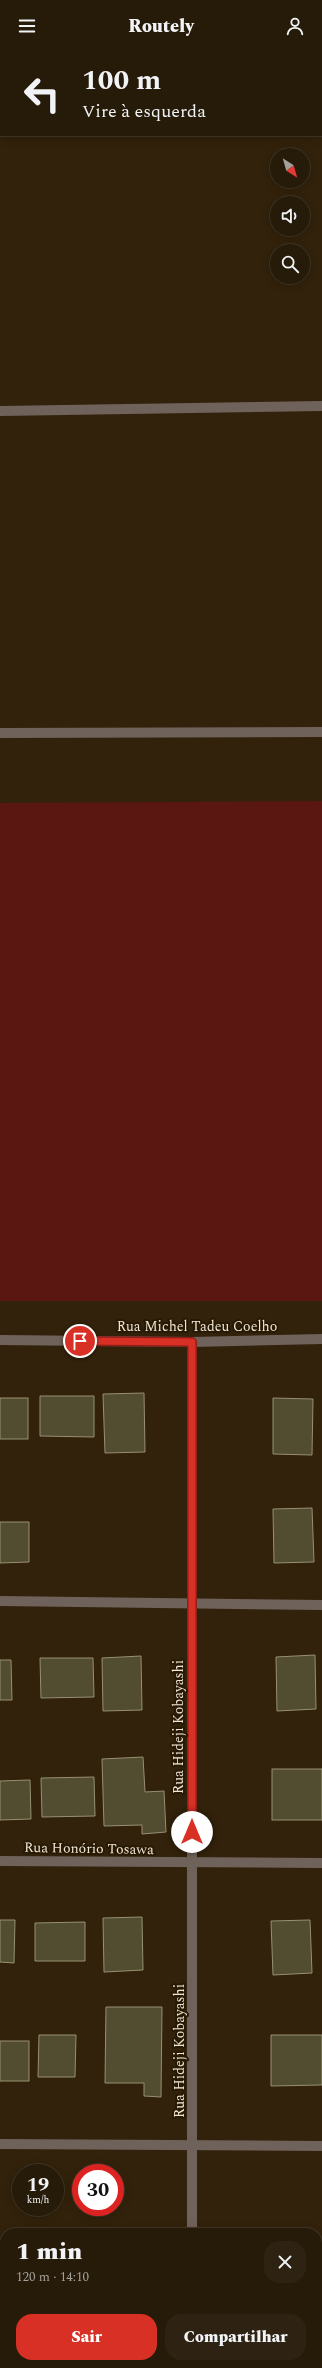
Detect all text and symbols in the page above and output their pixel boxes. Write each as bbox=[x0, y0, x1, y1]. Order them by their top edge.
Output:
text: Routely bbox=[128, 13, 194, 40]
icon: menu bbox=[16, 15, 38, 37]
icon: person bbox=[284, 15, 306, 37]
text: 100 m bbox=[82, 59, 161, 102]
icon: left bbox=[16, 68, 68, 120]
text: Vire à esquerda bbox=[82, 98, 206, 125]
north arrow bbox=[270, 148, 310, 188]
map controls bbox=[270, 148, 310, 284]
button: sound bbox=[270, 196, 310, 236]
button: search bbox=[270, 244, 310, 284]
street label: Rua Michel Tadeu Coelho bbox=[117, 1316, 277, 1337]
pin bbox=[63, 1324, 97, 1358]
icon: arrive bbox=[69, 1330, 91, 1352]
street label: Rua Hideji Kobayashi bbox=[168, 1660, 189, 1794]
position arrow bbox=[171, 1811, 213, 1853]
street label: Rua Honório Tosawa bbox=[24, 1837, 154, 1860]
street label: Rua Hideji Kobayashi bbox=[169, 1984, 190, 2118]
speed limit sign: 30 bbox=[72, 2164, 124, 2216]
text: 19 bbox=[27, 2170, 49, 2200]
text: km/h bbox=[27, 2192, 49, 2208]
text: 1 min bbox=[16, 2234, 82, 2270]
button: close bbox=[264, 2241, 306, 2283]
text: 120 m · 14:10 bbox=[16, 2267, 89, 2287]
button: Sair bbox=[16, 2314, 157, 2360]
button: Compartilhar bbox=[165, 2314, 306, 2360]

